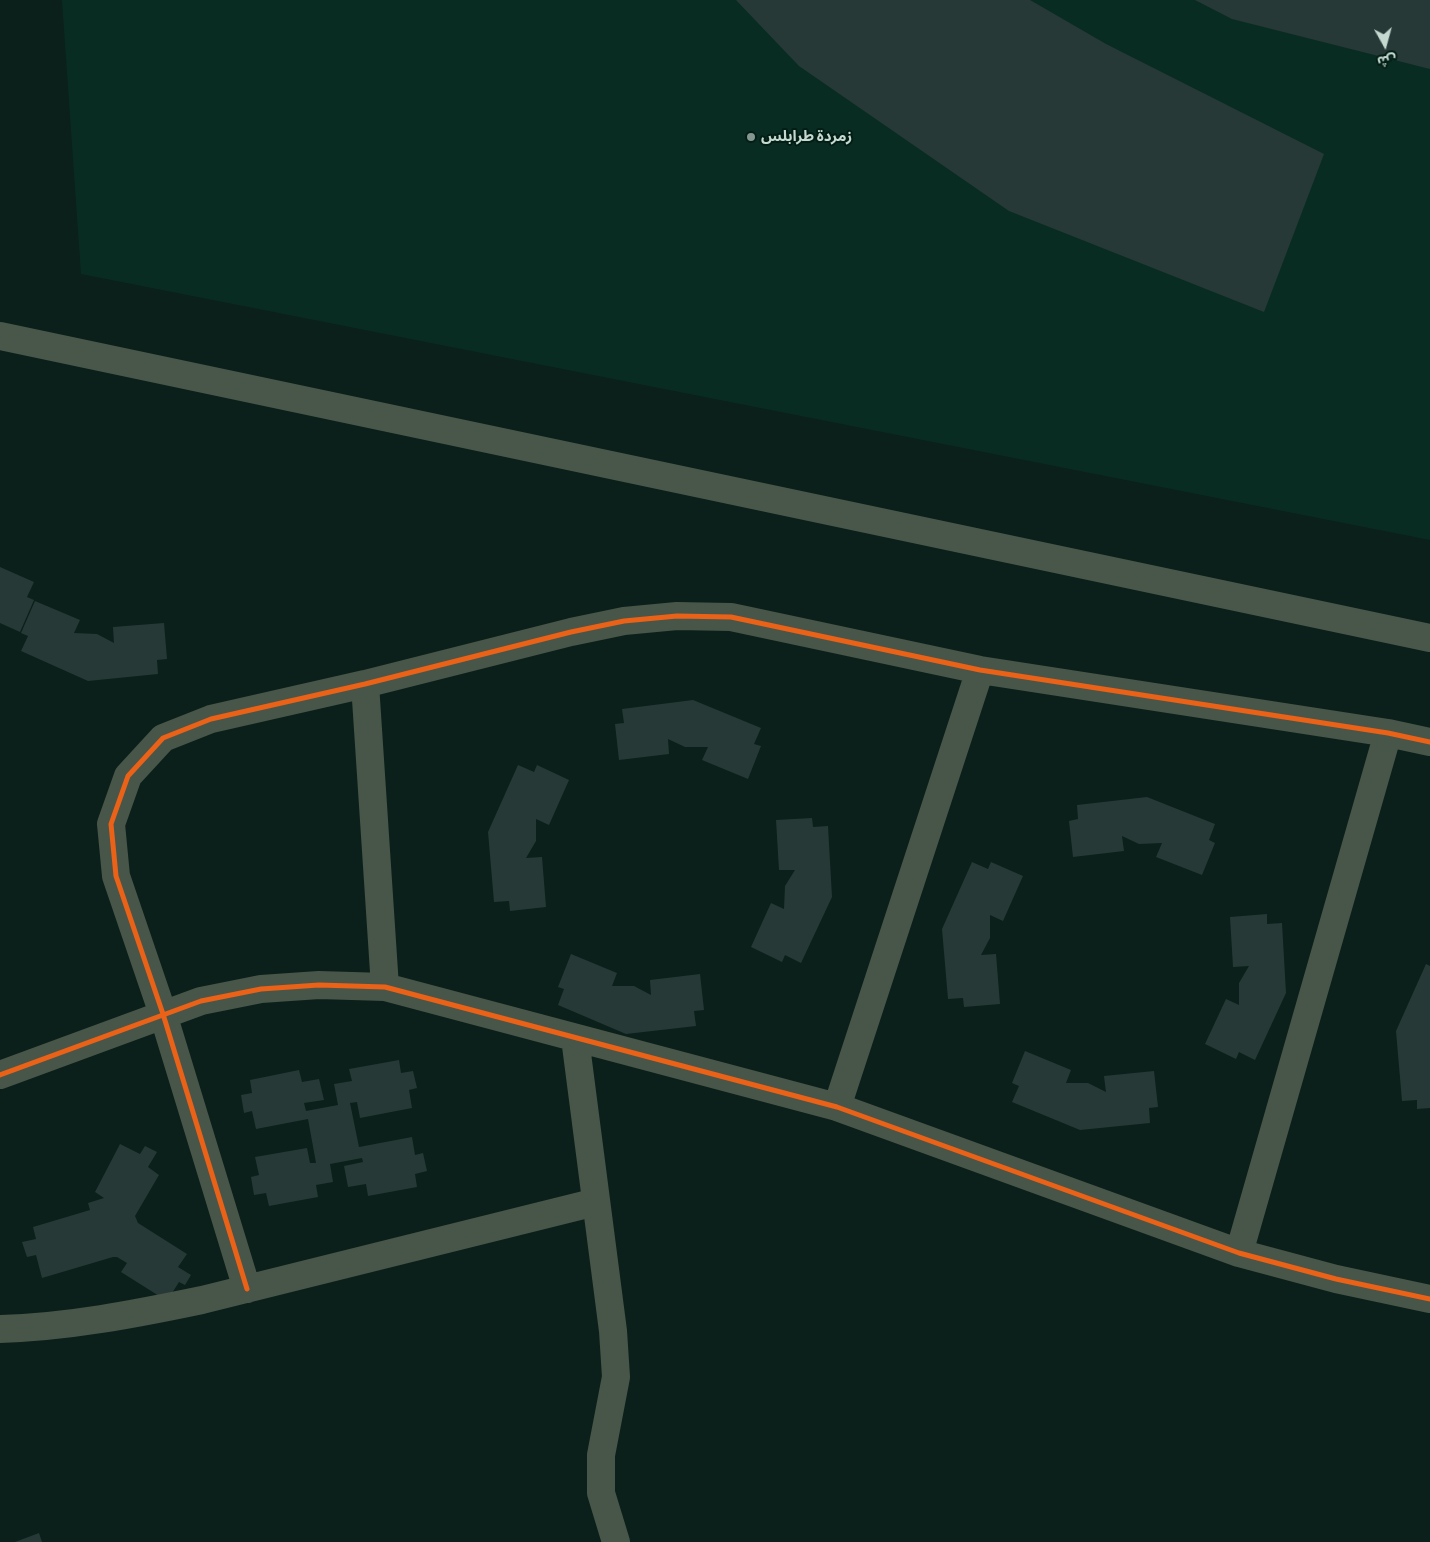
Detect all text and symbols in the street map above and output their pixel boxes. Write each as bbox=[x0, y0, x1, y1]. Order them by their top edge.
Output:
north arrow bbox=[1360, 20, 1410, 70]
text: ش bbox=[1376, 51, 1397, 70]
place label: زمردة طرابلس bbox=[761, 128, 852, 146]
marker: زمردة طرابلس bbox=[745, 131, 757, 143]

